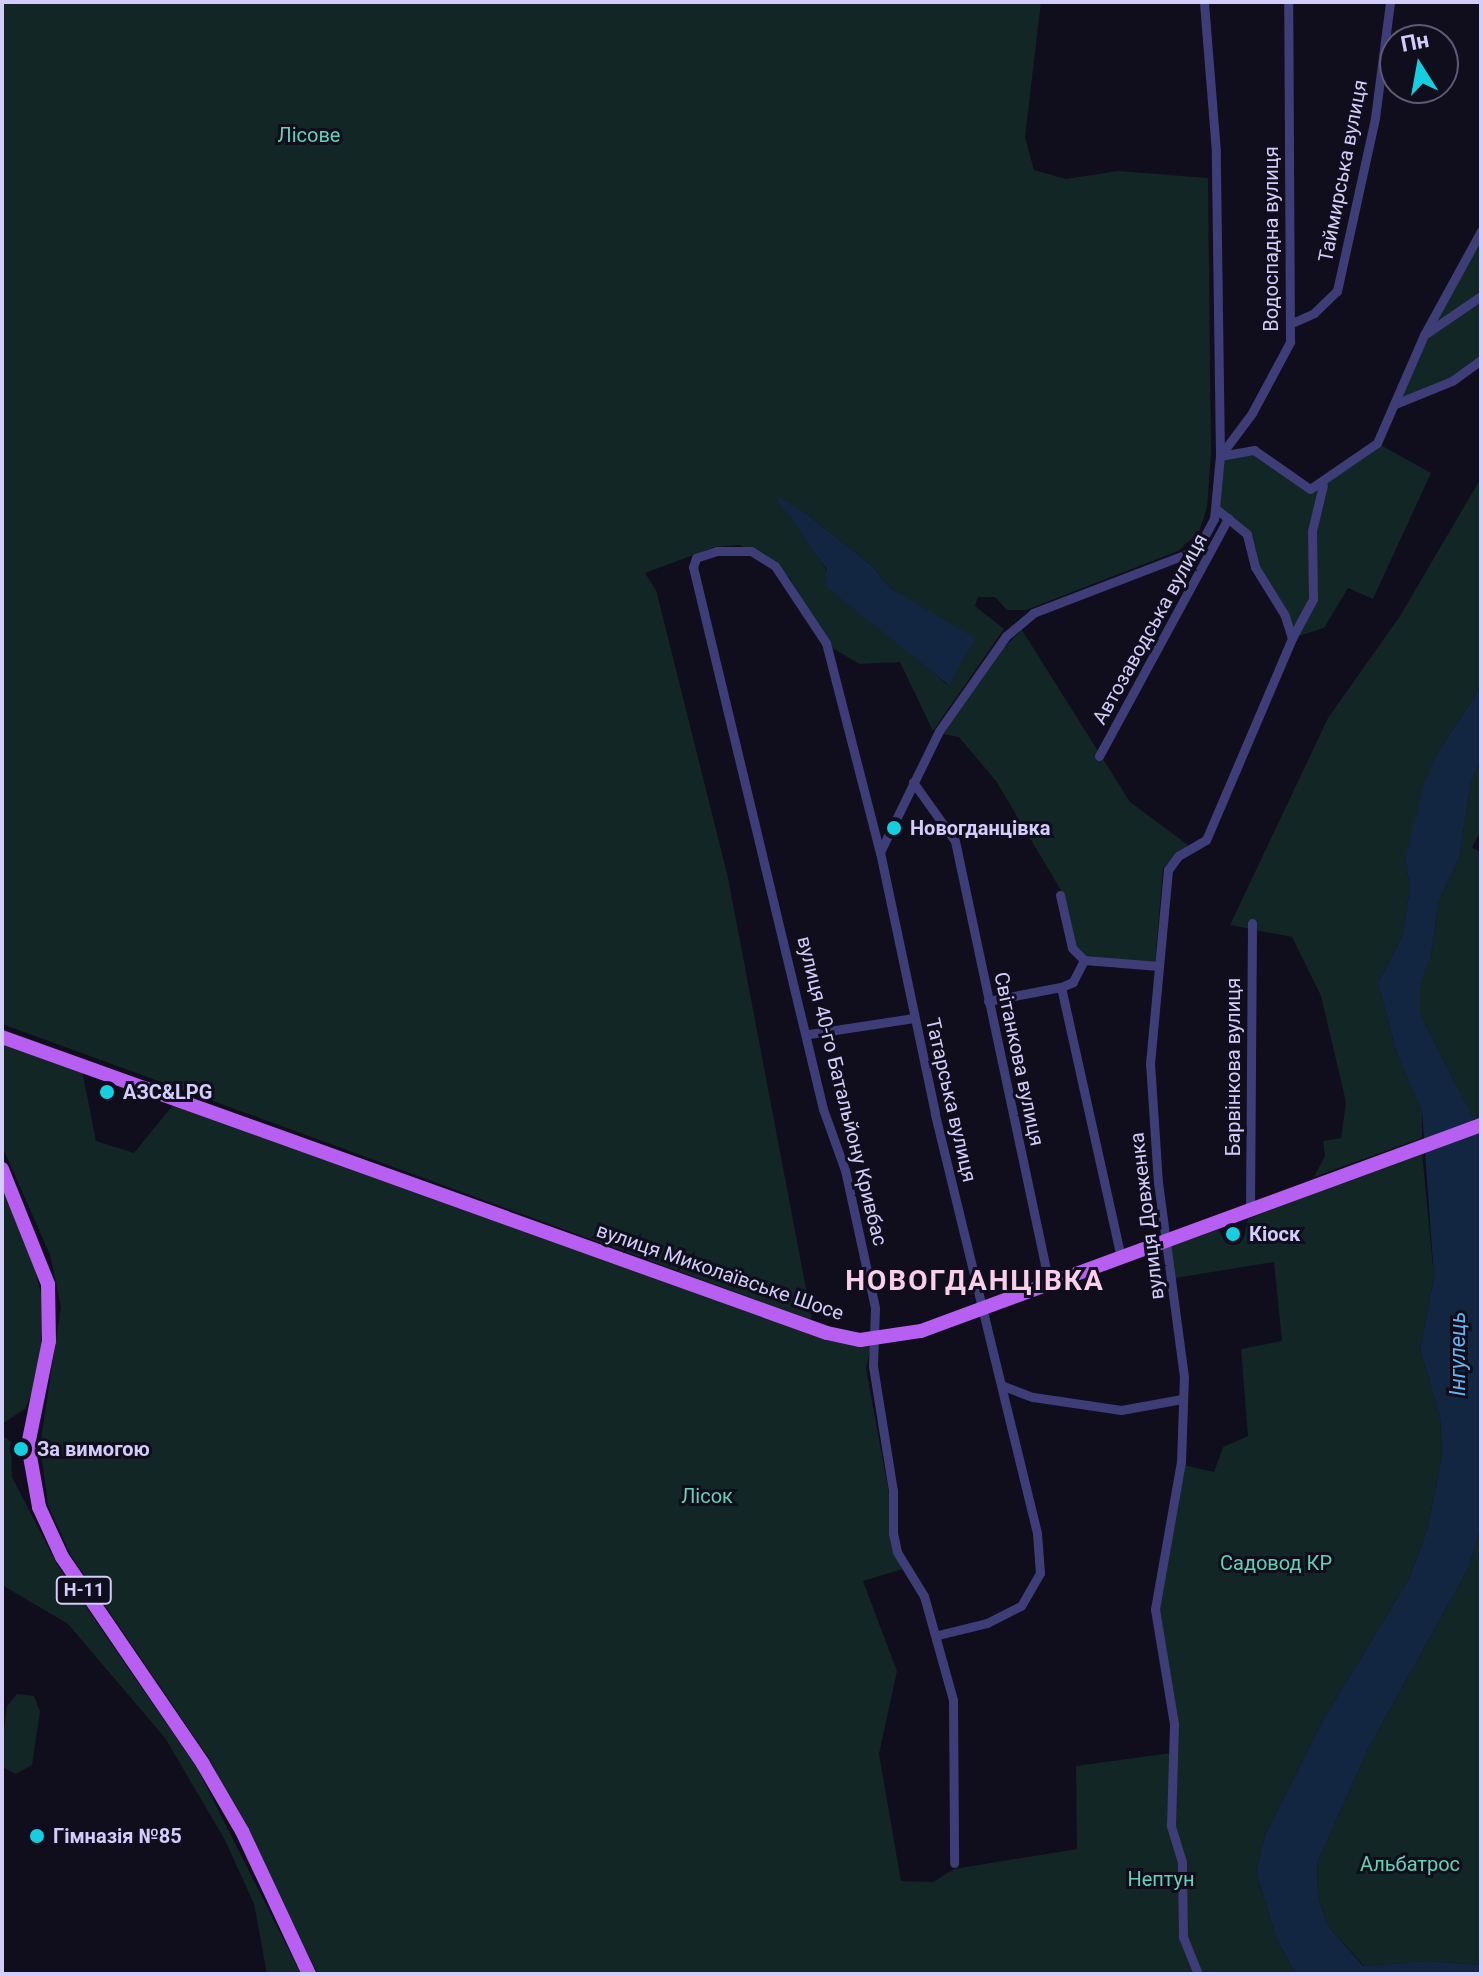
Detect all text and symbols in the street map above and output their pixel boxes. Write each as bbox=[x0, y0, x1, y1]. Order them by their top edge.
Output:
north arrow bbox=[1379, 24, 1459, 104]
text: Пн bbox=[1399, 27, 1431, 57]
street label: Таймирська вулиця bbox=[1314, 78, 1372, 264]
park label: Лісове bbox=[278, 123, 340, 147]
street label: Водоспадна вулиця bbox=[1259, 146, 1283, 332]
street label: Автозаводська вулиця bbox=[1087, 529, 1213, 729]
place label: Новогданцівка bbox=[910, 816, 1051, 840]
marker: Новогданцівка bbox=[885, 819, 903, 837]
street label: вулиця 40-го Батальйону Кривбас bbox=[792, 934, 892, 1248]
street label: Світанкова вулиця bbox=[989, 970, 1049, 1148]
street label: Барвінкова вулиця bbox=[1221, 978, 1245, 1156]
street label: Татарська вулиця bbox=[920, 1016, 982, 1184]
place label: АЗС&LPG bbox=[123, 1080, 212, 1104]
marker: АЗС&LPG bbox=[98, 1083, 116, 1101]
street label: вулиця Довженка bbox=[1125, 1131, 1169, 1301]
street label: вулиця Миколаївське Шосе bbox=[593, 1218, 847, 1326]
place label: Кіоск bbox=[1249, 1222, 1300, 1246]
marker: Кіоск bbox=[1224, 1225, 1242, 1243]
district label: НОВОГДАНЦІВКА bbox=[845, 1264, 1105, 1298]
water label: Інгулець bbox=[1445, 1312, 1471, 1396]
place label: За вимогою bbox=[37, 1437, 150, 1461]
marker: За вимогою bbox=[12, 1440, 30, 1458]
park label: Лісок bbox=[681, 1484, 733, 1508]
park label: Садовод КР bbox=[1220, 1551, 1332, 1575]
road number: Н-11 bbox=[54, 1576, 114, 1604]
place label: Гімназія №85 bbox=[53, 1824, 182, 1848]
marker: Гімназія №85 bbox=[28, 1827, 46, 1845]
park label: Альбатрос bbox=[1360, 1852, 1460, 1876]
park label: Нептун bbox=[1127, 1867, 1195, 1891]

